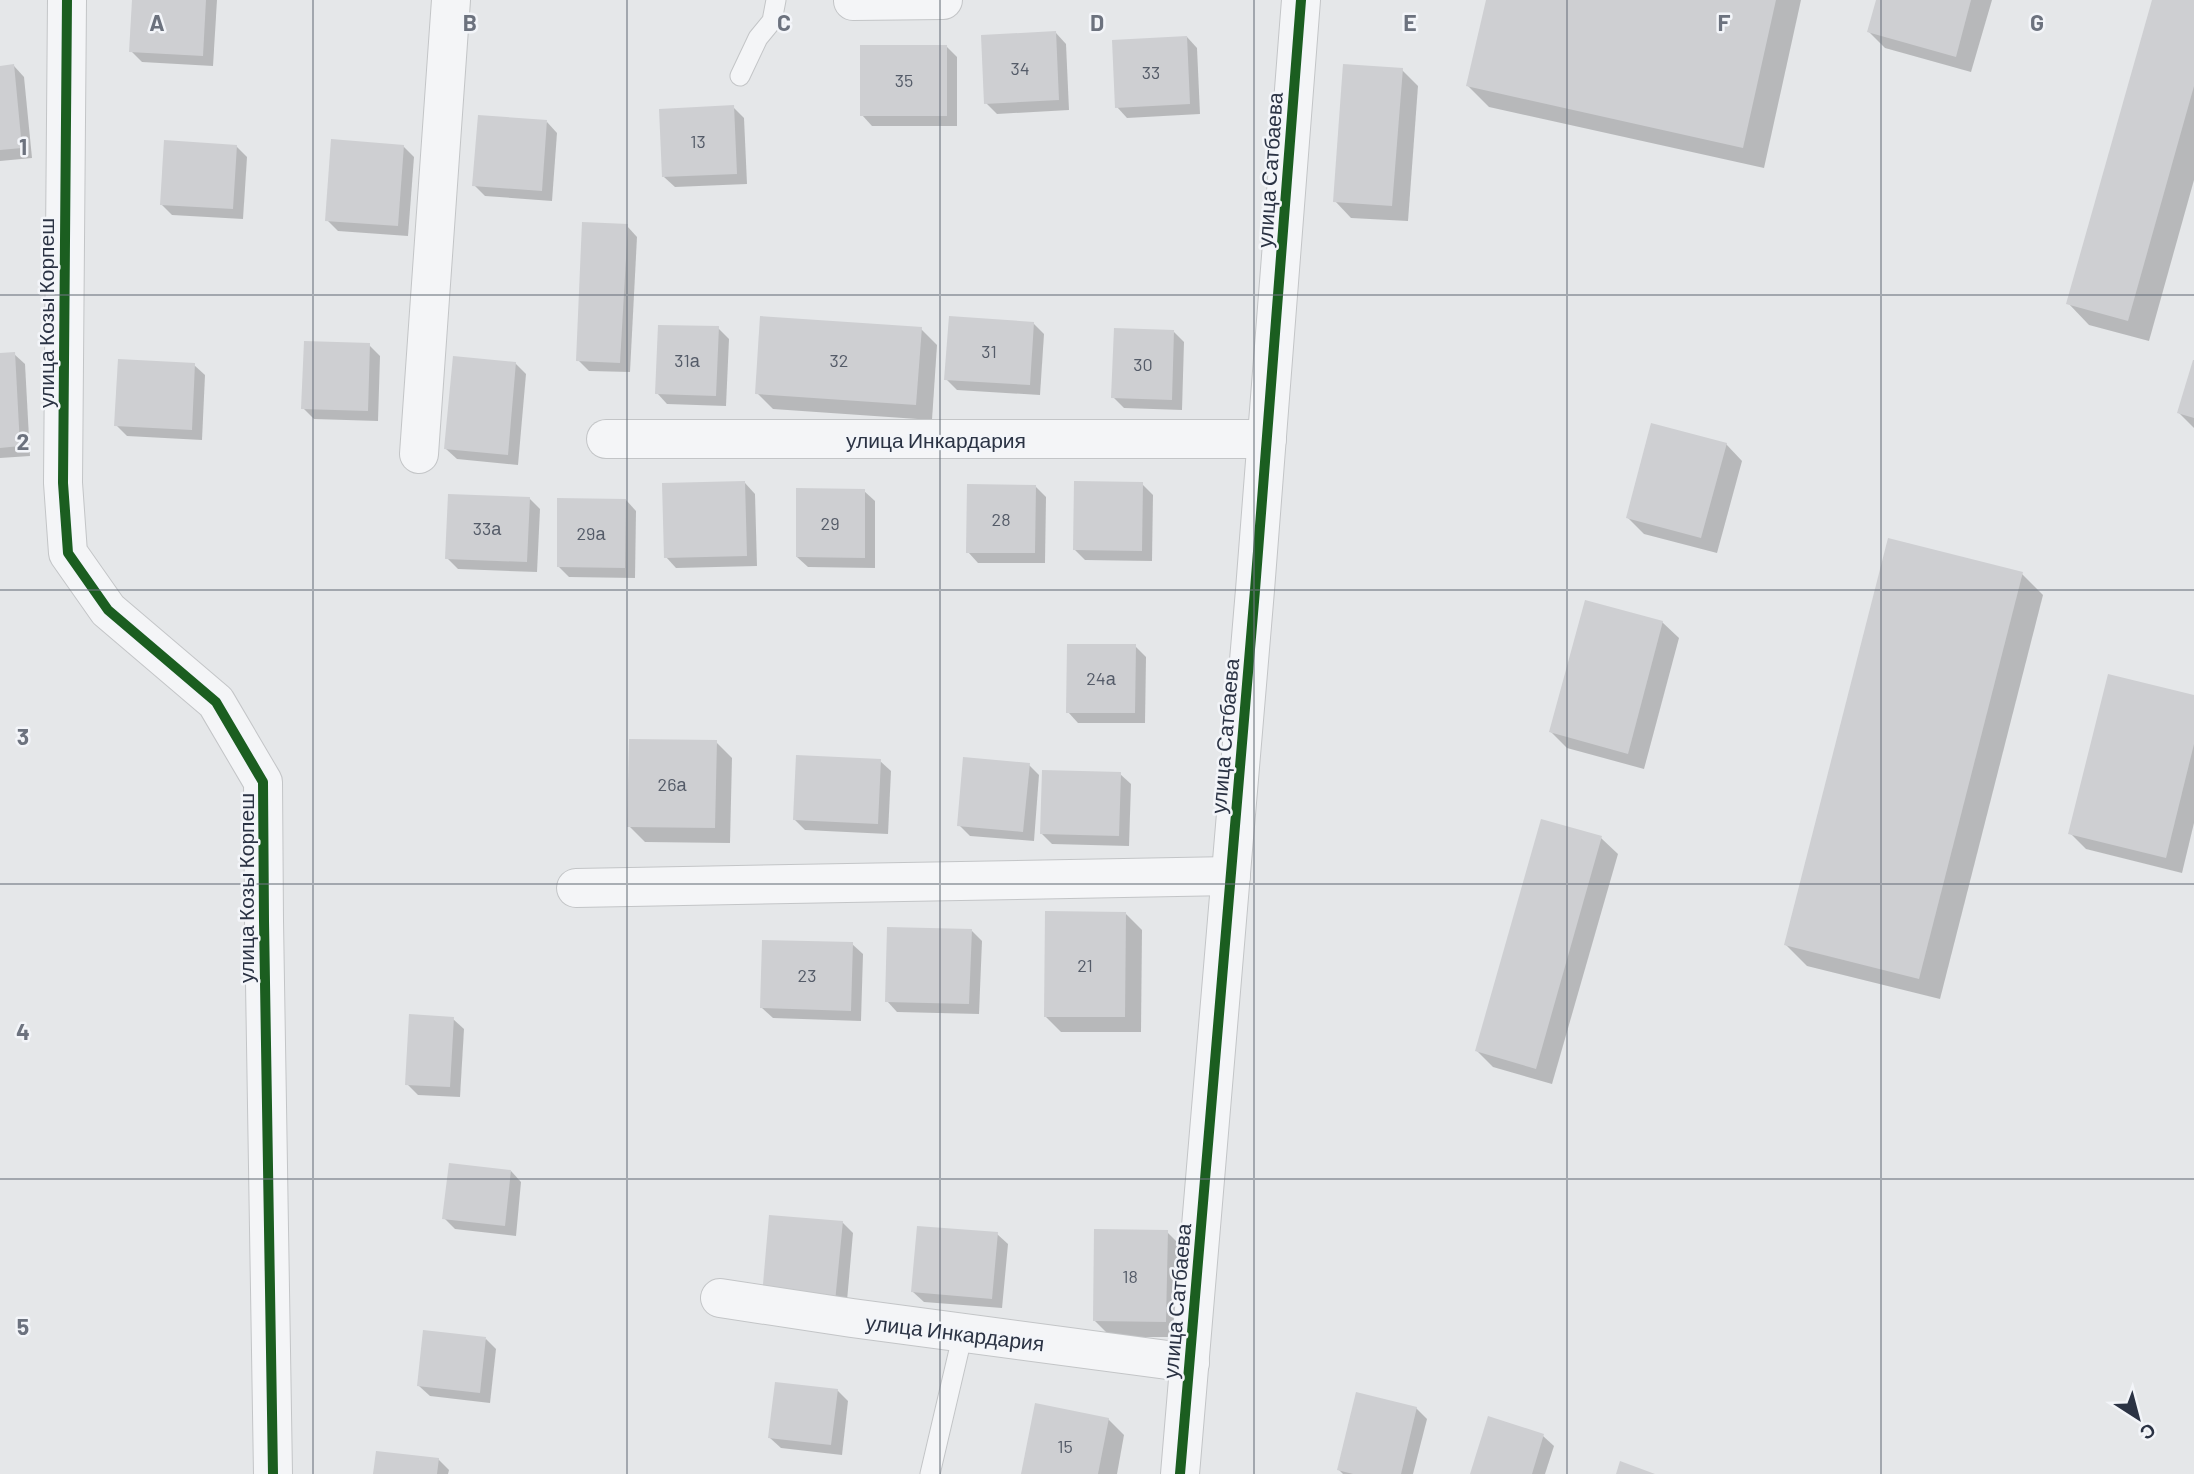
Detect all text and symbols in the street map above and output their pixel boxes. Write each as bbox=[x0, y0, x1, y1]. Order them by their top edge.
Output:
text: A bbox=[149, 8, 165, 36]
text: B bbox=[463, 8, 477, 36]
text: C bbox=[777, 8, 791, 36]
text: D bbox=[1090, 8, 1104, 36]
text: E bbox=[1403, 8, 1417, 36]
text: F bbox=[1718, 8, 1731, 36]
text: G bbox=[2030, 8, 2044, 36]
house number: 34 bbox=[1010, 57, 1030, 79]
house number: 33 bbox=[1142, 61, 1160, 83]
house number: 35 bbox=[895, 69, 913, 91]
street label: улица Сатбаева bbox=[1251, 91, 1287, 249]
house number: 13 bbox=[690, 130, 706, 152]
text: 1 bbox=[19, 132, 27, 160]
street label: улица Козы Корпеш bbox=[33, 218, 58, 408]
house number: 31 bbox=[981, 340, 997, 362]
house number: 31а bbox=[674, 349, 701, 371]
house number: 32 bbox=[830, 349, 848, 371]
house number: 30 bbox=[1133, 353, 1153, 375]
text: 2 bbox=[17, 427, 29, 455]
street label: улица Инкардария bbox=[846, 427, 1026, 452]
house number: 28 bbox=[991, 508, 1011, 530]
house number: 29 bbox=[820, 512, 840, 534]
house number: 33а bbox=[473, 517, 502, 539]
house number: 29а bbox=[576, 522, 607, 544]
street label: улица Сатбаева bbox=[1205, 657, 1243, 815]
house number: 24а bbox=[1086, 667, 1117, 689]
text: 3 bbox=[17, 722, 29, 750]
house number: 26а bbox=[658, 773, 687, 795]
street label: улица Козы Корпеш bbox=[233, 793, 258, 983]
house number: 21 bbox=[1077, 954, 1093, 976]
house number: 23 bbox=[798, 964, 816, 986]
text: 4 bbox=[16, 1017, 30, 1045]
street label: улица Сатбаева bbox=[1157, 1222, 1195, 1380]
house number: 18 bbox=[1122, 1265, 1138, 1287]
street label: улица Инкардария bbox=[864, 1309, 1046, 1355]
text: 5 bbox=[17, 1312, 29, 1340]
north arrow bbox=[2103, 1383, 2173, 1453]
text: С bbox=[2136, 1419, 2161, 1446]
house number: 15 bbox=[1057, 1435, 1073, 1457]

